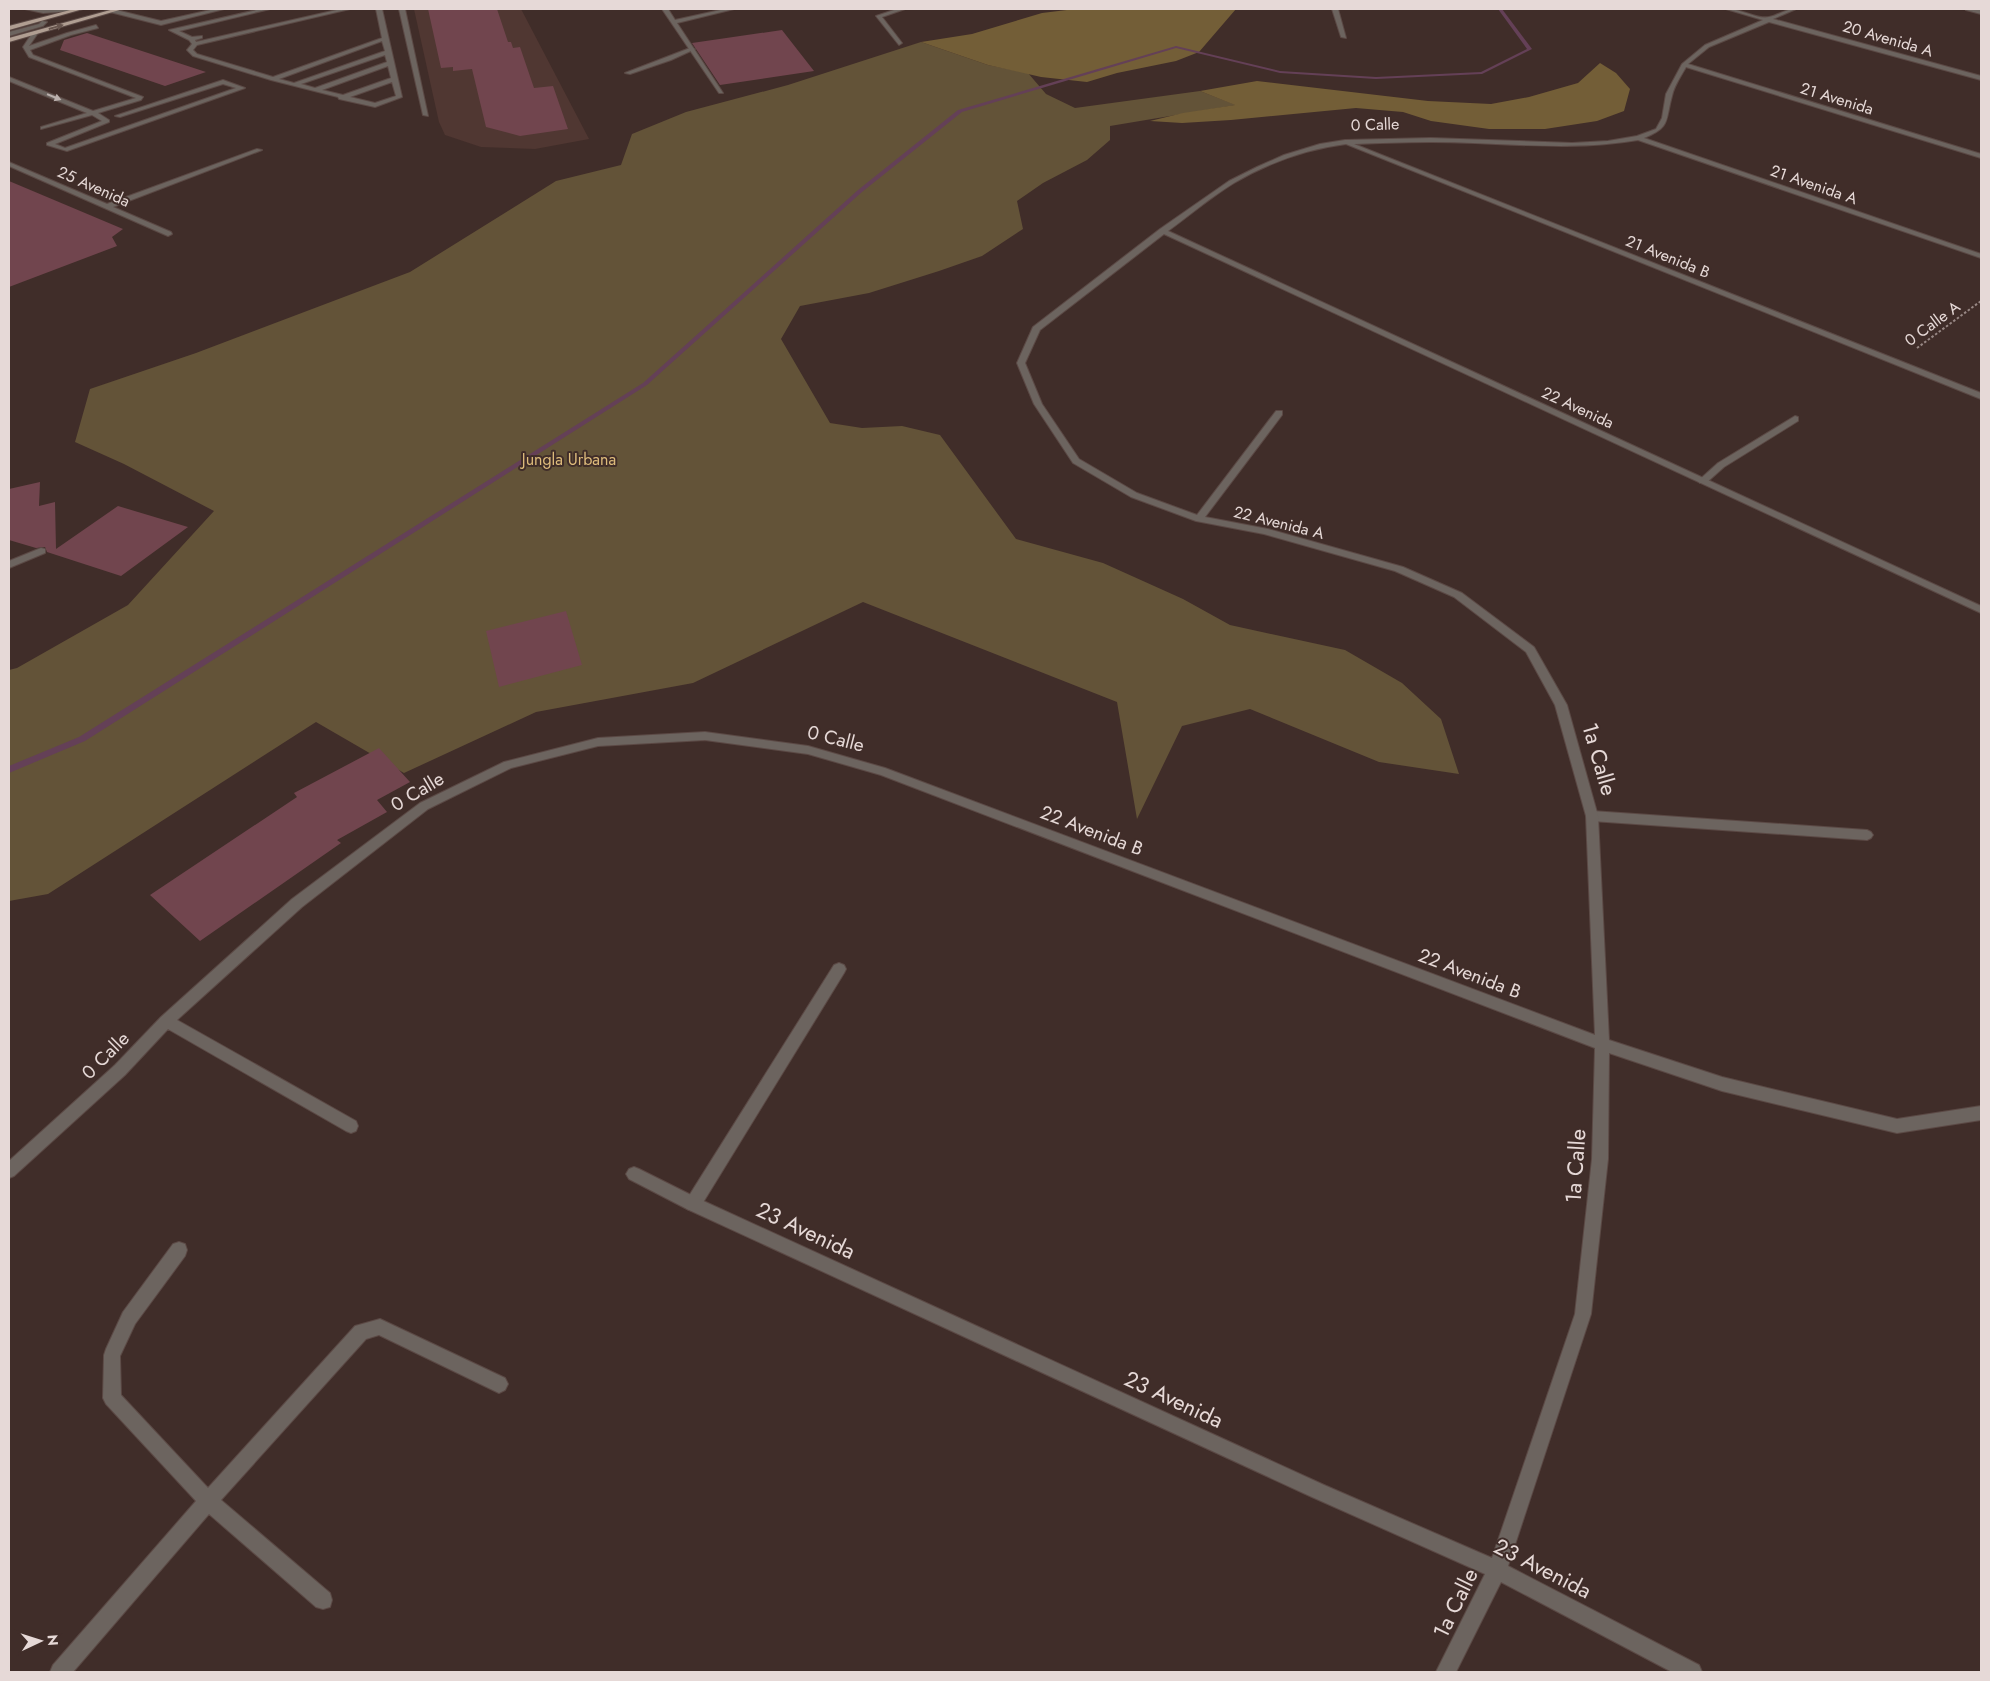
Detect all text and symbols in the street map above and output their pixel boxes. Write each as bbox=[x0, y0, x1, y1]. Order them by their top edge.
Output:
street label: 20 Avenida A bbox=[1840, 15, 1936, 62]
one-way arrow bbox=[48, 23, 63, 31]
street label: 21 Avenida bbox=[1797, 76, 1876, 120]
one-way arrow bbox=[47, 93, 62, 101]
street label: 0 Calle bbox=[1350, 112, 1400, 137]
street label: 21 Avenida A bbox=[1767, 159, 1861, 210]
street label: 25 Avenida bbox=[54, 160, 134, 213]
street label: 21 Avenida B bbox=[1622, 229, 1713, 284]
street label: 0 Calle A bbox=[1900, 295, 1965, 352]
street label: 22 Avenida bbox=[1538, 381, 1618, 434]
park label: Jungla Urbana bbox=[520, 448, 616, 471]
street label: 22 Avenida A bbox=[1231, 500, 1327, 545]
street label: 0 Calle bbox=[805, 718, 867, 759]
street label: 1a Calle bbox=[1574, 719, 1626, 799]
street label: 0 Calle bbox=[386, 765, 449, 818]
street label: 22 Avenida B bbox=[1037, 799, 1147, 862]
street label: 22 Avenida B bbox=[1415, 942, 1525, 1005]
street label: 0 Calle bbox=[75, 1025, 135, 1085]
street label: 1a Calle bbox=[1556, 1128, 1594, 1204]
street label: 23 Avenida bbox=[751, 1193, 861, 1267]
street label: 23 Avenida bbox=[1119, 1362, 1229, 1436]
street label: 23 Avenida bbox=[1489, 1530, 1597, 1606]
street label: 1a Calle bbox=[1424, 1563, 1486, 1643]
north arrow bbox=[15, 1616, 65, 1666]
text: N bbox=[43, 1634, 63, 1646]

